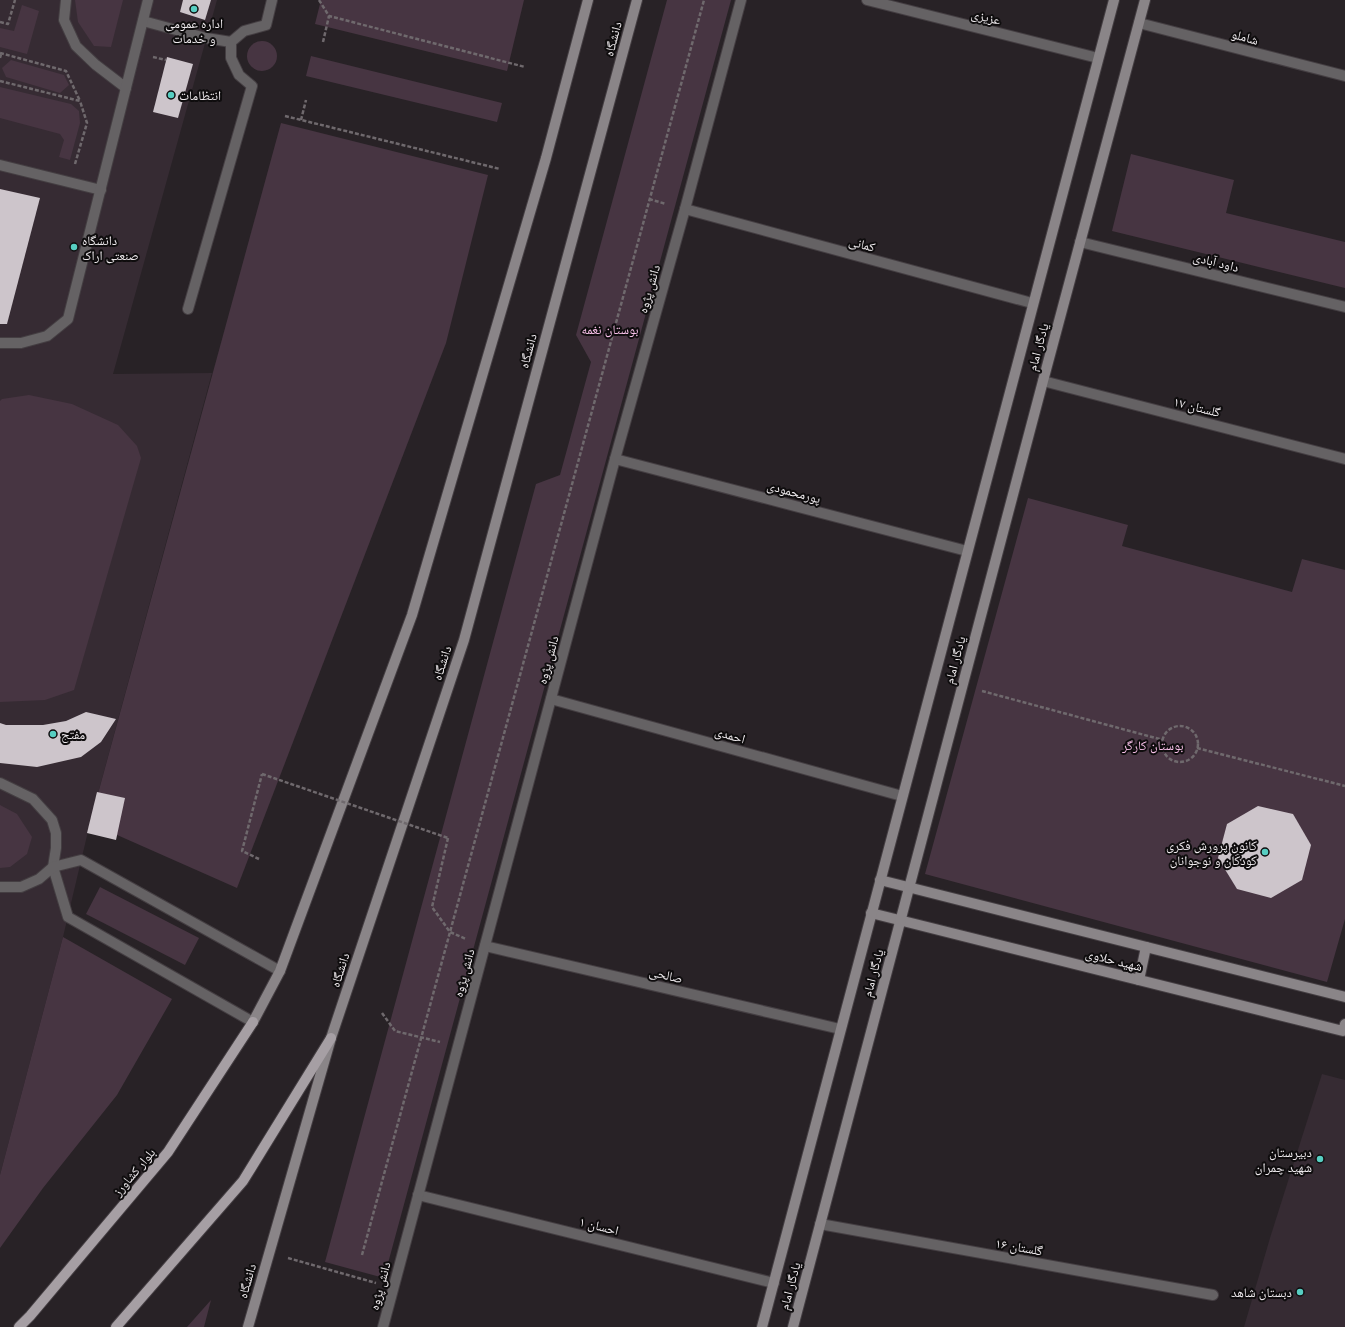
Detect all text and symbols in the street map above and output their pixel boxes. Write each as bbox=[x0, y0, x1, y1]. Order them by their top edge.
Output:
marker: اداره عمومی و خدمات bbox=[189, 4, 199, 14]
street label: عزیزی bbox=[970, 6, 1003, 29]
place label: اداره عمومی و خدمات bbox=[165, 16, 223, 47]
street label: دانشگاه bbox=[601, 20, 625, 58]
street label: شاملو bbox=[1230, 26, 1260, 49]
place label: انتظامات bbox=[179, 88, 221, 103]
marker: انتظامات bbox=[166, 90, 176, 100]
place label: دانشگاه صنعتی اراک bbox=[82, 233, 139, 264]
street label: کمانی bbox=[847, 233, 877, 256]
marker: دانشگاه صنعتی اراک bbox=[69, 242, 79, 252]
street label: داود آبادی bbox=[1191, 249, 1240, 276]
street label: دانش پژوه bbox=[635, 263, 664, 315]
park label: بوستان نغمه bbox=[581, 322, 639, 338]
street label: یادگار امام bbox=[1024, 322, 1053, 373]
street label: دانشگاه bbox=[516, 332, 540, 370]
street label: گلستان ۱۷ bbox=[1172, 394, 1223, 421]
street label: پورمحمودی bbox=[765, 478, 823, 507]
street label: دانش پژوه bbox=[534, 634, 563, 686]
street label: یادگار امام bbox=[941, 635, 970, 686]
street label: دانشگاه bbox=[429, 644, 455, 682]
street label: احمدی bbox=[713, 724, 747, 747]
place label: مفتح bbox=[61, 727, 85, 744]
marker: مفتح bbox=[48, 729, 58, 739]
park label: بوستان کارگر bbox=[1121, 738, 1184, 754]
place label: کانون پرورش فکری کودکان و نوجوانان bbox=[1166, 838, 1258, 869]
marker: کانون پرورش فکری کودکان و نوجوانان bbox=[1260, 847, 1270, 857]
street label: شهید حلاوی bbox=[1084, 946, 1144, 975]
street label: دانش پژوه bbox=[450, 947, 479, 999]
street label: یادگار امام bbox=[859, 948, 888, 999]
street label: دانشگاه bbox=[327, 951, 353, 989]
street label: صالحی bbox=[648, 964, 684, 987]
street label: بلوار کشاورز bbox=[109, 1145, 159, 1200]
place label: دبیرستان شهید چمران bbox=[1255, 1145, 1312, 1176]
marker: دبیرستان شهید چمران bbox=[1315, 1154, 1325, 1164]
street label: احسان ۱ bbox=[578, 1214, 620, 1239]
street label: گلستان ۱۶ bbox=[994, 1235, 1044, 1260]
street label: دانش پژوه bbox=[366, 1260, 395, 1312]
street label: یادگار امام bbox=[776, 1261, 805, 1312]
street label: دانشگاه bbox=[235, 1262, 259, 1300]
place label: دبستان شاهد bbox=[1231, 1285, 1292, 1301]
marker: دبستان شاهد bbox=[1295, 1287, 1305, 1297]

